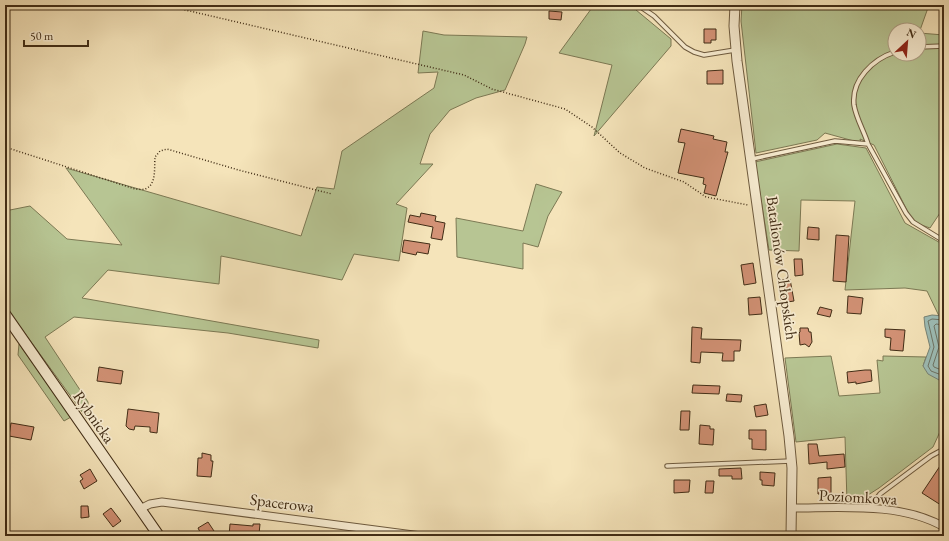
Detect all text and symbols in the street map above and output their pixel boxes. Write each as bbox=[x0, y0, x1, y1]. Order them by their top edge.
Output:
scale bar bbox=[24, 22, 88, 48]
north arrow bbox=[887, 22, 927, 62]
text: N bbox=[904, 25, 919, 41]
text: 50 m bbox=[30, 28, 54, 44]
street label: Batalionów Chłopskich bbox=[762, 195, 802, 341]
street label: Rybnicka bbox=[68, 387, 120, 448]
street label: Poziomkowa bbox=[818, 484, 898, 510]
street label: Spacerowa bbox=[249, 489, 316, 517]

